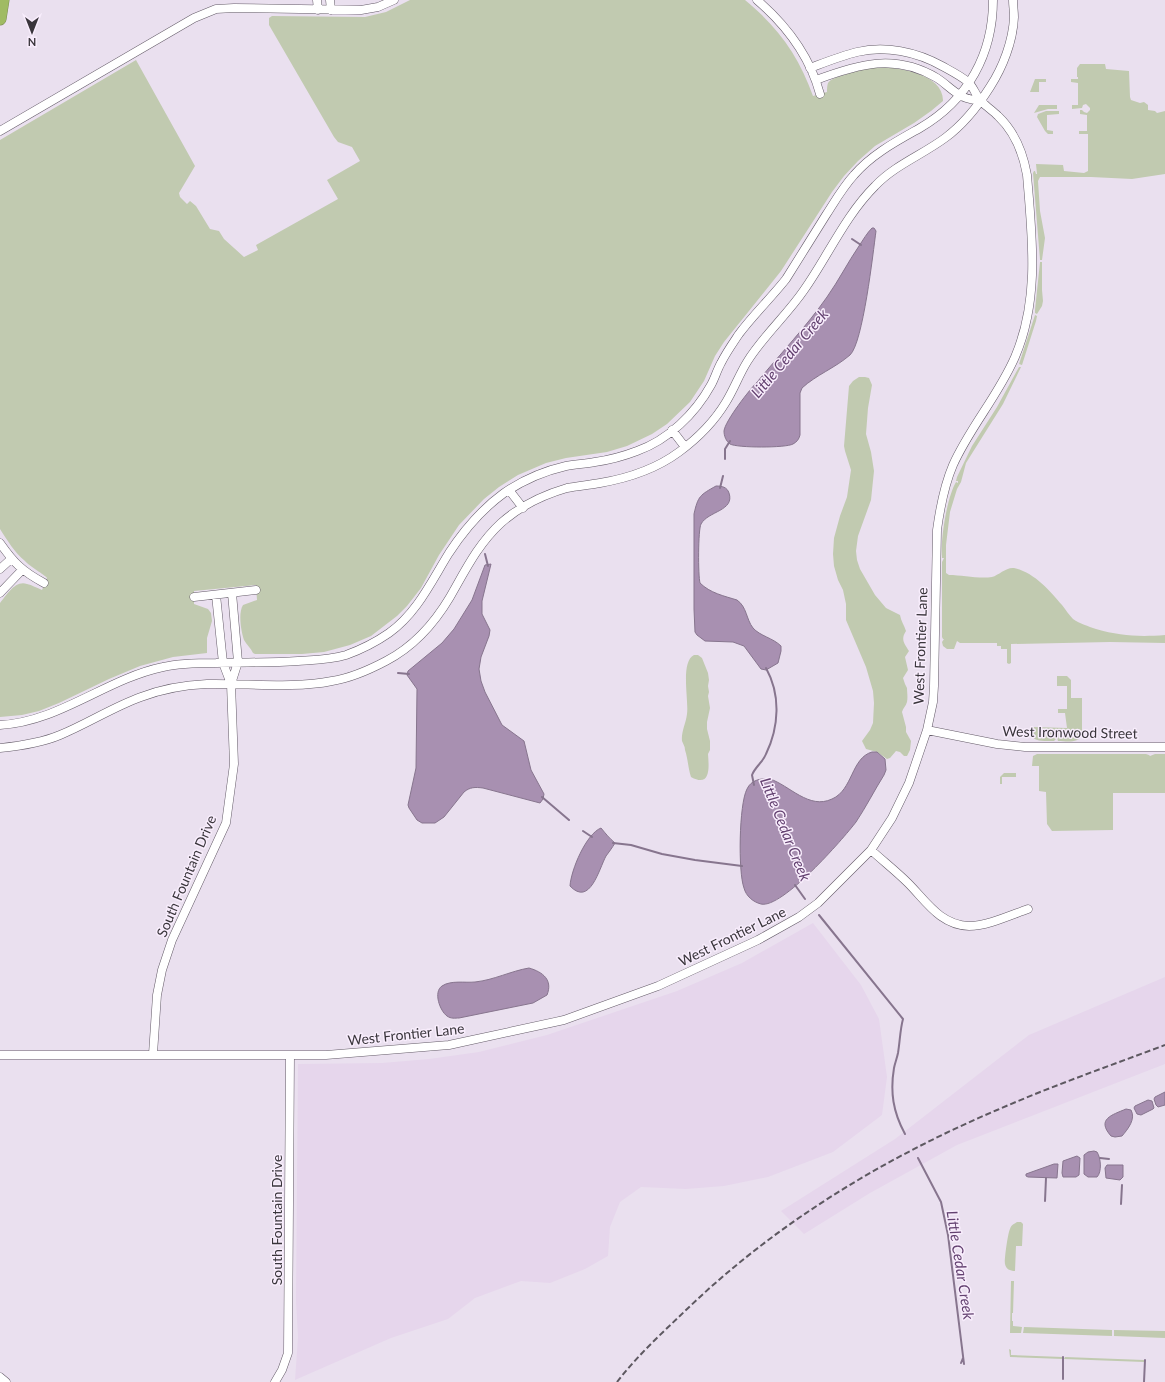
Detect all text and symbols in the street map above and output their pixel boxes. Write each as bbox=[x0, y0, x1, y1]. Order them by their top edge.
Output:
north arrow bbox=[12, 12, 52, 52]
text: N bbox=[28, 36, 36, 49]
water label: Little Cedar Creek bbox=[747, 304, 832, 401]
street label: West Frontier Lane bbox=[909, 587, 931, 705]
street label: West Ironwood Street bbox=[1002, 722, 1138, 742]
water label: Little Cedar Creek bbox=[757, 775, 815, 884]
street label: South Fountain Drive bbox=[153, 813, 219, 939]
street label: West Frontier Lane bbox=[676, 903, 788, 969]
street label: West Frontier Lane bbox=[347, 1019, 465, 1049]
street label: South Fountain Drive bbox=[268, 1155, 285, 1285]
water label: Little Cedar Creek bbox=[943, 1209, 979, 1322]

